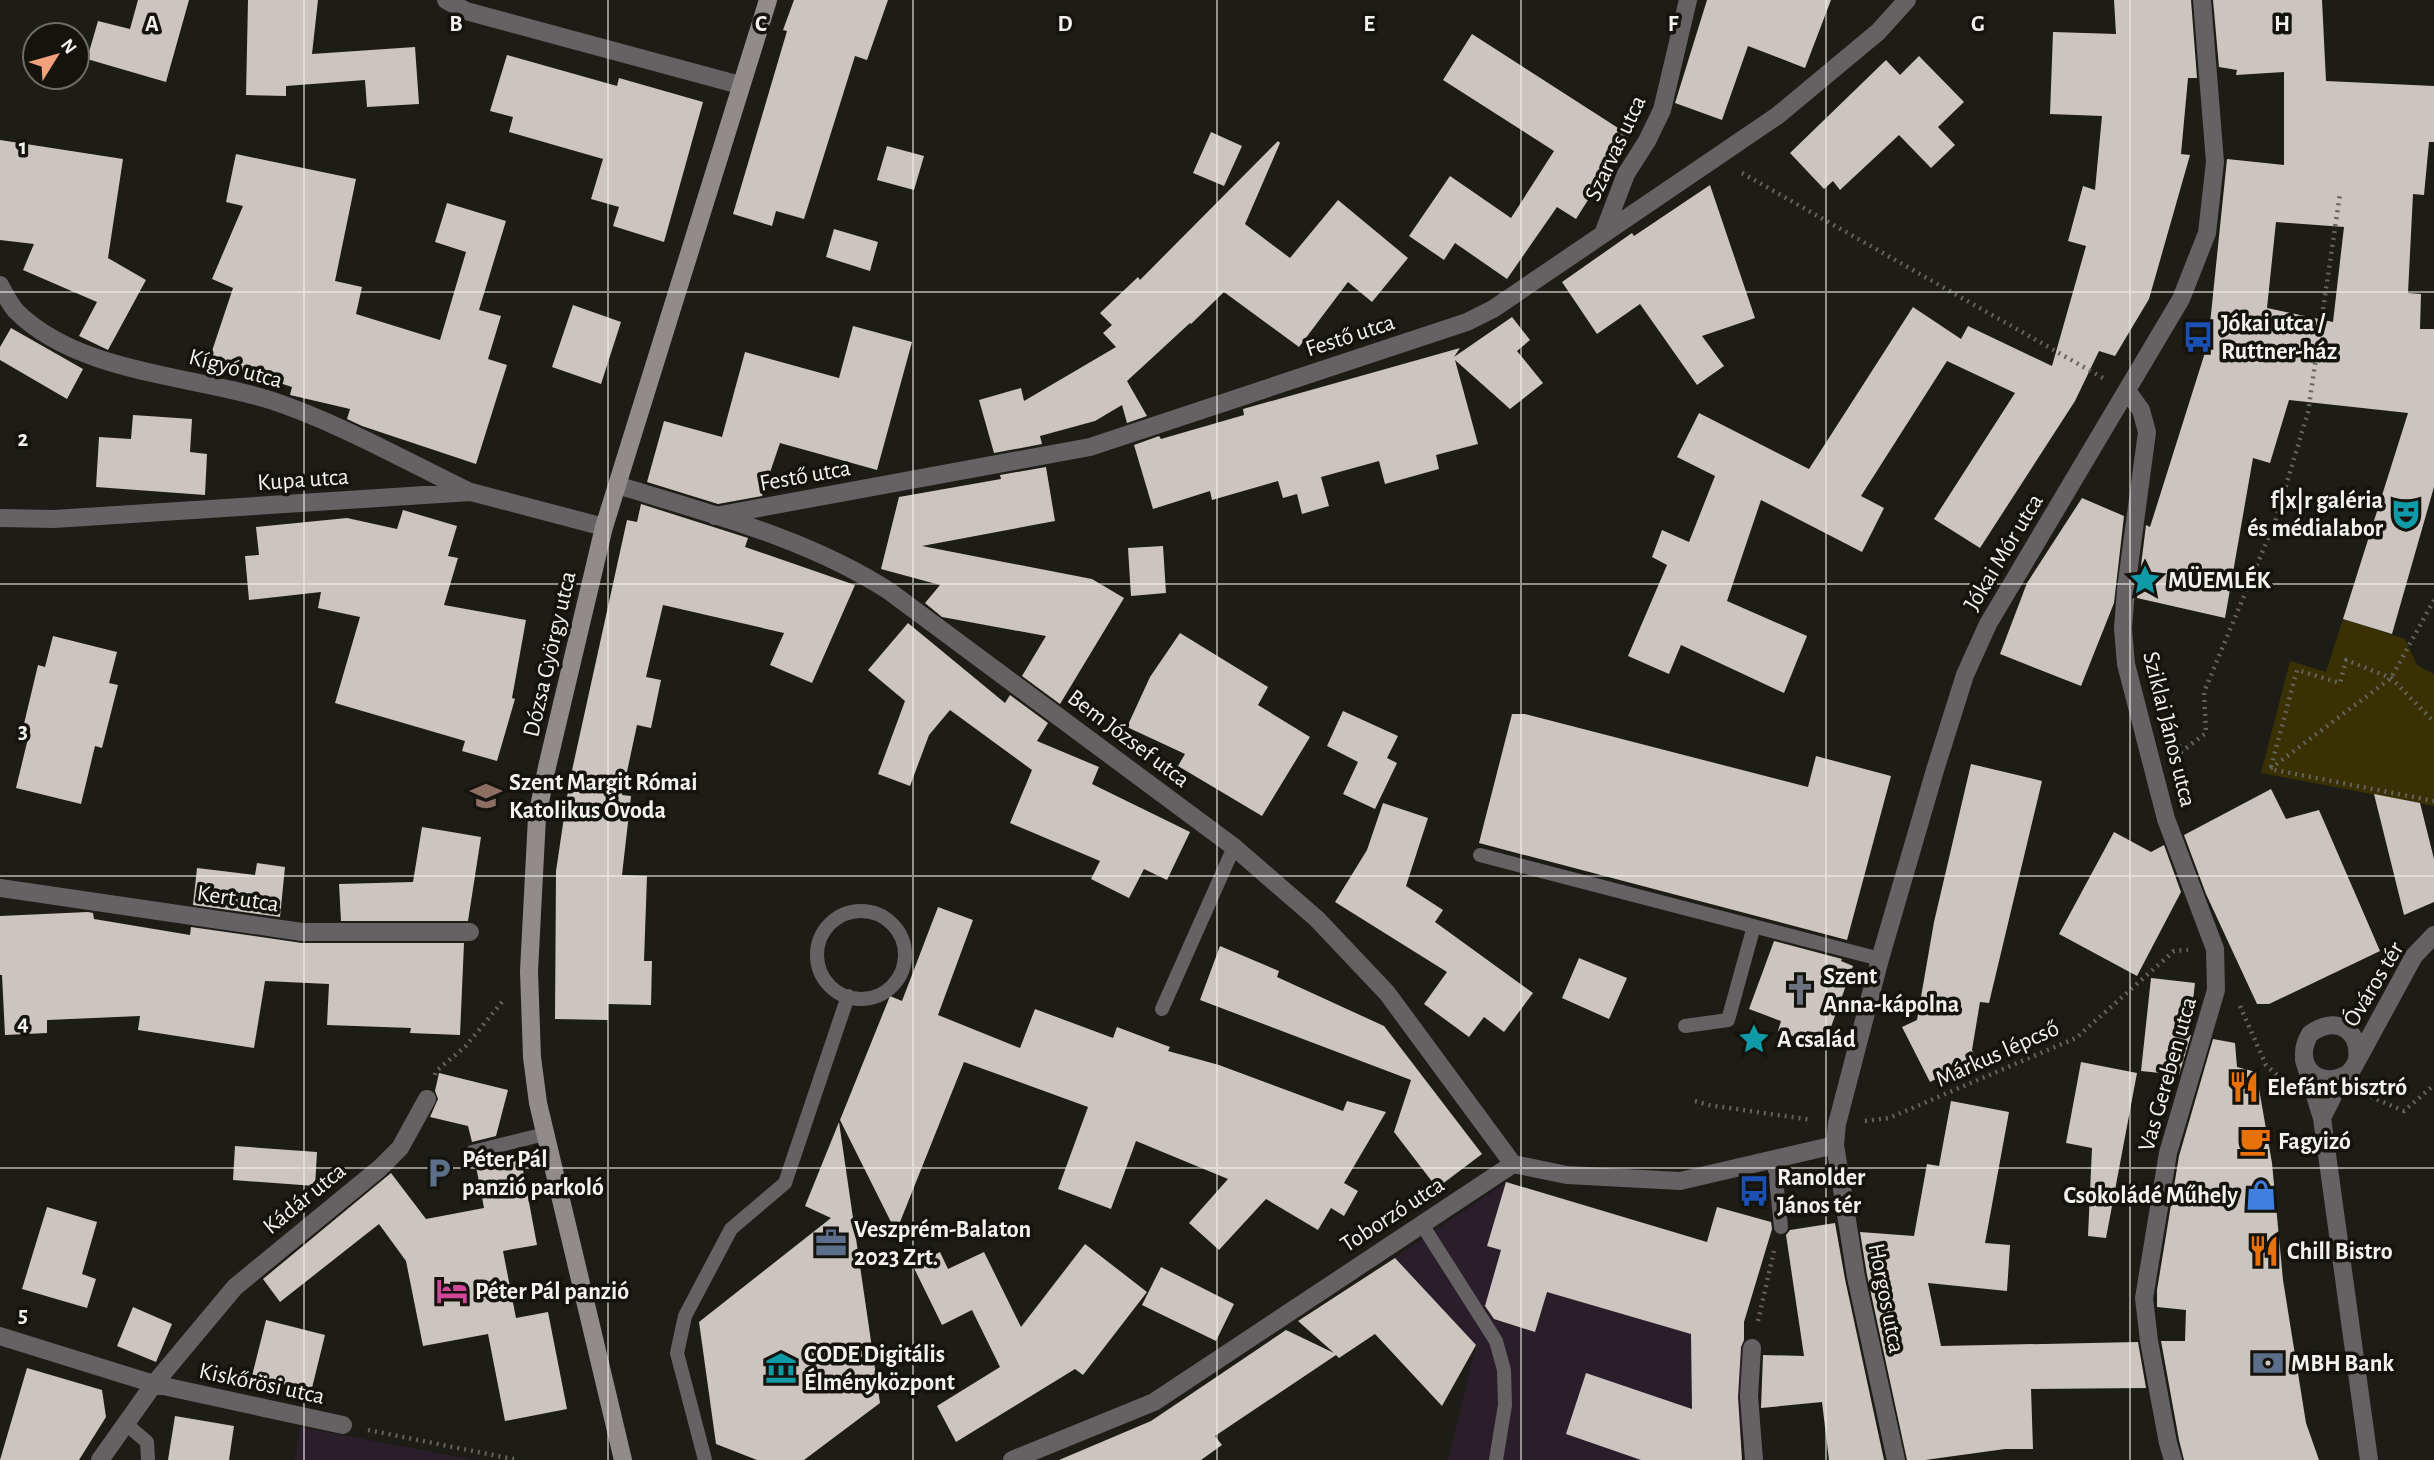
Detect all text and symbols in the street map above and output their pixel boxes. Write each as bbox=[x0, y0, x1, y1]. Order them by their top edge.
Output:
text: A bbox=[145, 13, 159, 36]
text: B bbox=[449, 13, 463, 36]
text: C bbox=[755, 13, 767, 36]
text: D bbox=[1057, 13, 1073, 36]
text: E bbox=[1363, 13, 1375, 36]
text: F bbox=[1668, 13, 1679, 36]
text: G bbox=[1971, 13, 1985, 36]
text: H bbox=[2274, 13, 2290, 36]
north arrow bbox=[21, 21, 91, 91]
text: N bbox=[57, 36, 80, 58]
street label: Szarvas utca bbox=[1581, 92, 1651, 205]
text: 1 bbox=[19, 136, 27, 159]
street label: Festő utca bbox=[1303, 310, 1398, 362]
place label: Jókai utca / Ruttner-ház bbox=[2221, 312, 2337, 364]
bus stop icon: Jókai utca / Ruttner-ház bbox=[2181, 320, 2215, 354]
street label: Kígyó utca bbox=[186, 345, 285, 393]
text: 2 bbox=[18, 428, 29, 451]
street label: Festő utca bbox=[758, 456, 853, 496]
street label: Kupa utca bbox=[256, 465, 350, 495]
place label: f|x|r galéria és médialabor bbox=[2247, 487, 2384, 541]
street label: Jókai Mór utca bbox=[1960, 490, 2048, 615]
theatre icon: f|x|r galéria és médialabor bbox=[2389, 497, 2423, 531]
place icon: MÜEMLÉK bbox=[2128, 563, 2162, 597]
place label: MÜEMLÉK bbox=[2168, 565, 2271, 593]
street label: Dózsa György utca bbox=[519, 569, 581, 739]
street label: Sziklai János utca bbox=[2138, 649, 2200, 809]
street label: Bem József utca bbox=[1063, 685, 1194, 792]
text: 3 bbox=[18, 720, 28, 743]
place label: Szent Margit Római Katolikus Óvoda bbox=[509, 771, 698, 823]
school or university icon: Szent Margit Római Katolikus Óvoda bbox=[469, 779, 503, 813]
street label: Kert utca bbox=[195, 881, 280, 917]
street label: Óváros tér bbox=[2338, 937, 2409, 1031]
place label: Szent Anna-kápolna bbox=[1823, 965, 1959, 1017]
church icon: Szent Anna-kápolna bbox=[1783, 973, 1817, 1007]
street label: Vas Gereben utca bbox=[2134, 994, 2201, 1154]
text: 4 bbox=[17, 1012, 29, 1035]
street label: Márkus lépcső bbox=[1932, 1016, 2063, 1092]
place icon: A család bbox=[1737, 1022, 1771, 1056]
place label: A család bbox=[1777, 1028, 1856, 1052]
restaurant icon: Elefánt bisztró bbox=[2227, 1070, 2261, 1104]
place label: Elefánt bisztró bbox=[2267, 1076, 2407, 1100]
cafe icon: Fagyizó bbox=[2238, 1124, 2272, 1158]
place label: Fagyizó bbox=[2278, 1130, 2351, 1154]
place label: Péter Pál panzió parkoló bbox=[462, 1148, 604, 1200]
parking icon: Péter Pál panzió parkoló bbox=[422, 1156, 456, 1190]
street label: Kádár utca bbox=[259, 1158, 350, 1239]
place label: Ranolder János tér bbox=[1777, 1166, 1866, 1218]
street label: Toborzó utca bbox=[1336, 1172, 1449, 1257]
bus stop icon: Ranolder János tér bbox=[1737, 1174, 1771, 1208]
shop icon: Csokoládé Műhely bbox=[2244, 1178, 2278, 1212]
place label: Csokoládé Műhely bbox=[2063, 1184, 2238, 1208]
place label: Veszprém-Balaton 2023 Zrt. bbox=[854, 1218, 1031, 1270]
office icon: Veszprém-Balaton 2023 Zrt. bbox=[814, 1226, 848, 1260]
restaurant icon: Chill Bistro bbox=[2247, 1234, 2281, 1268]
place label: Chill Bistro bbox=[2287, 1240, 2393, 1264]
street label: Horgos utca bbox=[1864, 1241, 1908, 1355]
hotel icon: Péter Pál panzió bbox=[435, 1274, 469, 1308]
place label: Péter Pál panzió bbox=[475, 1280, 629, 1304]
text: 5 bbox=[18, 1304, 28, 1327]
place label: CODE Digitális Élményközpont bbox=[804, 1343, 955, 1395]
bank icon: MBH Bank bbox=[2251, 1346, 2285, 1380]
museum icon: CODE Digitális Élményközpont bbox=[764, 1351, 798, 1385]
place label: MBH Bank bbox=[2291, 1352, 2394, 1376]
street label: Kiskőrösi utca bbox=[197, 1359, 327, 1409]

